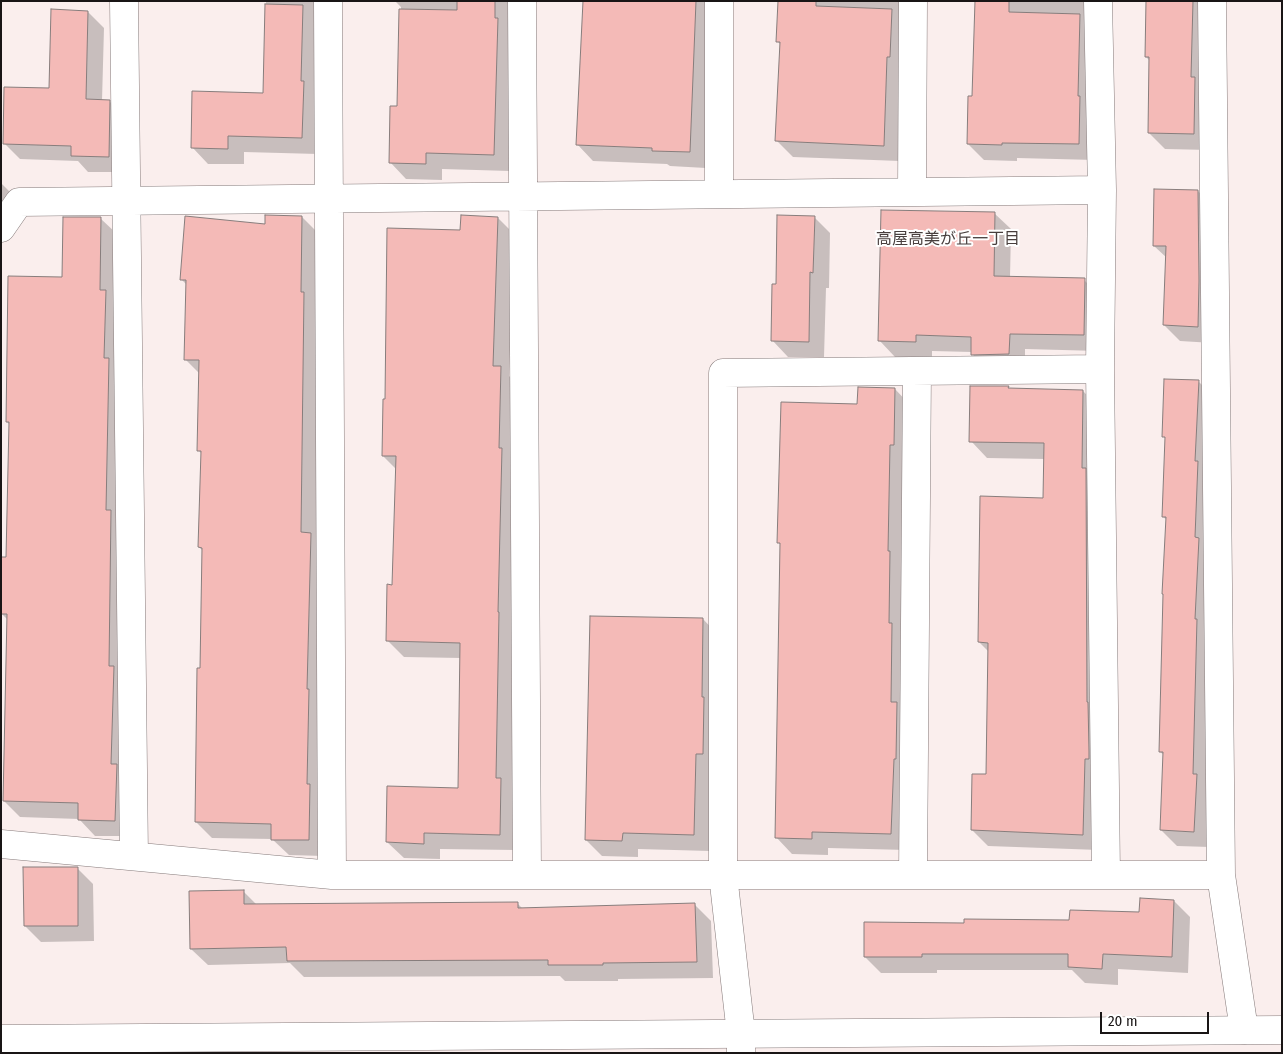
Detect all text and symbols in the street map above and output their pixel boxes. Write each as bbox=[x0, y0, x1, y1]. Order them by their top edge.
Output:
district label: 高屋高美が丘一丁目 bbox=[876, 230, 1020, 250]
scale bar bbox=[1103, 1002, 1212, 1034]
text: 20 m bbox=[1108, 1012, 1138, 1030]

